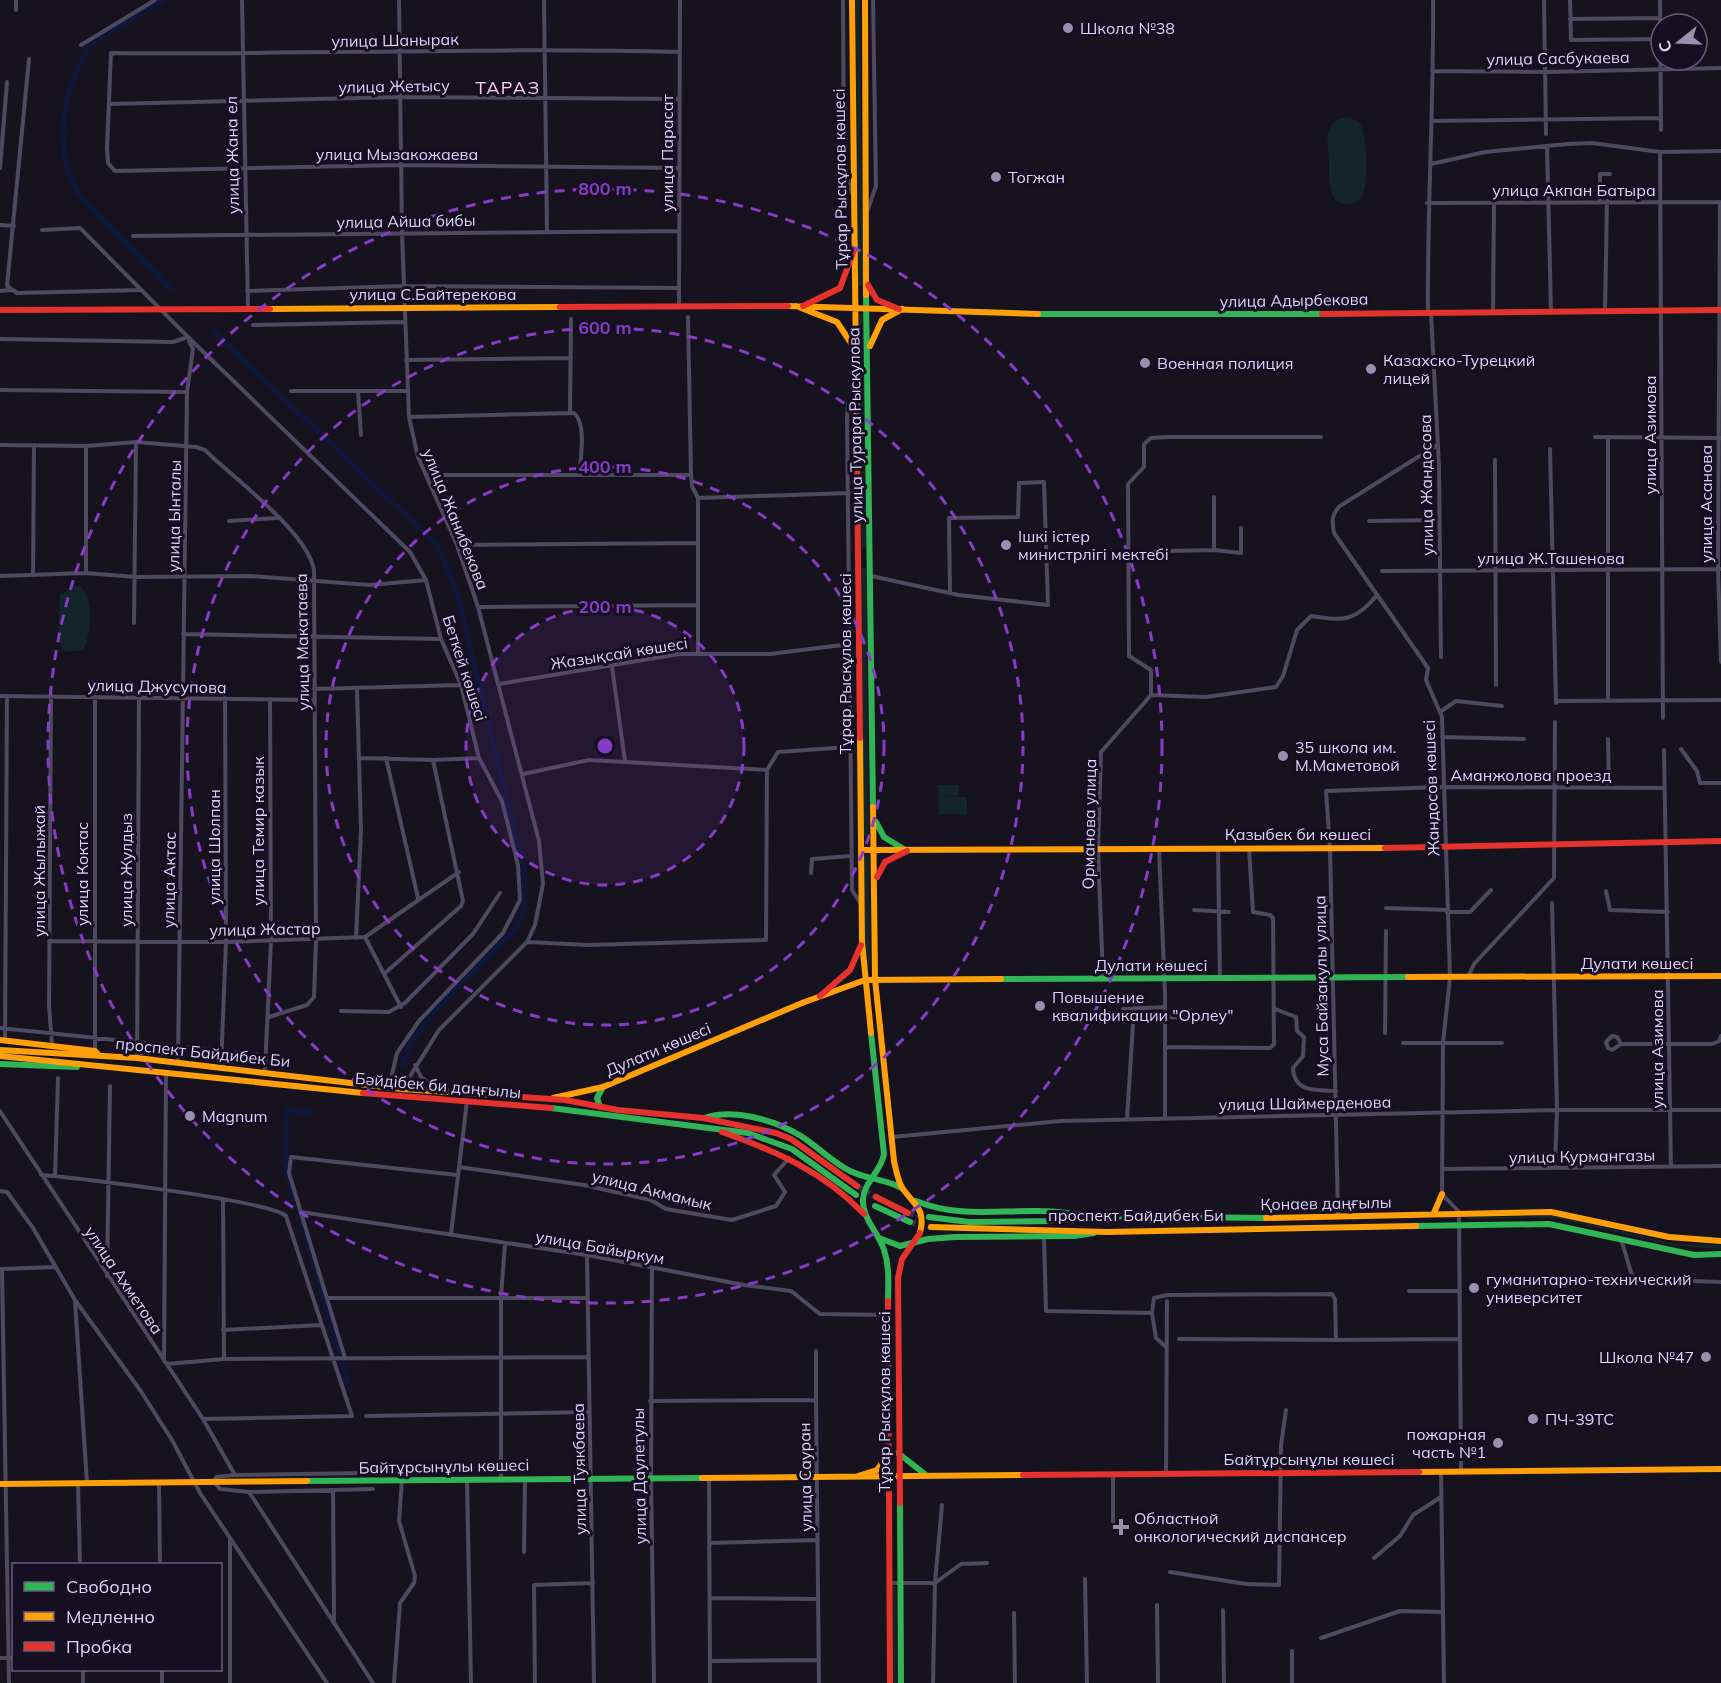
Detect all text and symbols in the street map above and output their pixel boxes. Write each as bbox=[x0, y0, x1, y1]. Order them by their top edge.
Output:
north arrow bbox=[1649, 12, 1709, 72]
place label: Школа №38 bbox=[1080, 18, 1175, 38]
marker: Школа №38 bbox=[1061, 21, 1075, 35]
street label: улица Шанырак bbox=[331, 29, 459, 51]
text: С bbox=[1654, 38, 1676, 55]
street label: улица Сасбукаева bbox=[1486, 47, 1630, 69]
street label: улица Жетысу bbox=[338, 75, 450, 97]
district label: ТАРАЗ bbox=[475, 76, 541, 99]
street label: Тұрар Рыскұлов көшесі bbox=[828, 88, 852, 270]
street label: улица Парасат bbox=[657, 94, 677, 212]
street label: улица Жана ел bbox=[221, 96, 243, 214]
street label: улица Мызакожаева bbox=[316, 144, 478, 164]
place label: Тогжан bbox=[1008, 167, 1065, 187]
marker: Тогжан bbox=[989, 170, 1003, 184]
text: 800 m bbox=[578, 177, 632, 200]
street label: улица Акпан Батыра bbox=[1492, 180, 1656, 200]
street label: улица Айша бибы bbox=[336, 210, 476, 232]
street label: улица С.Байтерекова bbox=[350, 284, 517, 304]
street label: улица Адырбекова bbox=[1219, 289, 1369, 311]
text: 600 m bbox=[578, 316, 632, 339]
street label: улица Турара Рыскулова bbox=[843, 327, 867, 523]
place label: Казахско-Турецкий лицей bbox=[1383, 350, 1535, 388]
place label: Военная полиция bbox=[1157, 353, 1294, 373]
marker: Военная полиция bbox=[1138, 356, 1152, 370]
marker: Казахско-Турецкий лицей bbox=[1364, 362, 1378, 376]
street label: улица Азимова bbox=[1640, 376, 1660, 494]
street label: улица Жандосова bbox=[1415, 414, 1437, 556]
street label: улица Асанова bbox=[1696, 445, 1716, 563]
street label: улица Жанибекова bbox=[419, 446, 493, 592]
text: 400 m bbox=[578, 455, 632, 478]
street label: улица Ынталы bbox=[163, 459, 185, 573]
place label: Ішкі істер министрлігі мектебі bbox=[1018, 526, 1169, 564]
marker: Ішкі істер министрлігі мектебі bbox=[999, 538, 1013, 552]
street label: улица Ж.Ташенова bbox=[1477, 548, 1625, 568]
street label: улица Макатаева bbox=[291, 573, 313, 711]
street label: Тұрар Рыскұлов көшесі bbox=[835, 573, 855, 755]
text: 200 m bbox=[578, 595, 632, 618]
street label: Беткей көшесі bbox=[438, 613, 492, 723]
street label: Жазықсай көшесі bbox=[549, 632, 689, 674]
street label: улица Джусупова bbox=[87, 675, 227, 697]
street label: Жандосов көшесі bbox=[1419, 719, 1443, 857]
centre of rings bbox=[595, 736, 615, 756]
place label: 35 школа им. М.Маметовой bbox=[1295, 737, 1400, 775]
marker: 35 школа им. М.Маметовой bbox=[1276, 749, 1290, 763]
street label: улица Темир казык bbox=[248, 756, 268, 906]
street label: Орманова улица bbox=[1078, 758, 1100, 890]
street label: Аманжолова проезд bbox=[1451, 765, 1612, 785]
street label: улица Шолпан bbox=[204, 789, 224, 905]
street label: улица Жылыжай bbox=[29, 805, 49, 937]
street label: улица Жулдыз bbox=[116, 813, 136, 927]
street label: улица Коктас bbox=[72, 822, 92, 926]
street label: Қазыбек би көшесі bbox=[1225, 824, 1371, 844]
street label: улица Актас bbox=[158, 832, 180, 928]
street label: Муса Байзакулы улица bbox=[1309, 895, 1333, 1077]
street label: улица Жастар bbox=[209, 918, 321, 940]
street label: Дулати көшесі bbox=[1581, 953, 1693, 973]
street label: Дулати көшесі bbox=[1095, 955, 1207, 975]
place label: Повышение квалификации "Орлеу" bbox=[1052, 987, 1233, 1025]
street label: улица Азимова bbox=[1647, 990, 1667, 1108]
marker: Повышение квалификации "Орлеу" bbox=[1033, 999, 1047, 1013]
street label: Дулати көшесі bbox=[602, 1018, 714, 1080]
street label: проспект Байдибек Би bbox=[115, 1033, 291, 1071]
street label: Бәйдібек би даңғылы bbox=[354, 1068, 522, 1102]
street label: улица Шаймерденова bbox=[1218, 1091, 1392, 1115]
place label: Magnum bbox=[202, 1106, 268, 1126]
marker: Magnum bbox=[183, 1109, 197, 1123]
street label: улица Курмангазы bbox=[1509, 1145, 1655, 1167]
street label: улица Акмамык bbox=[590, 1165, 714, 1215]
street label: Қонаев даңғылы bbox=[1260, 1192, 1392, 1214]
street label: проспект Байдибек Би bbox=[1048, 1205, 1224, 1225]
street label: улица Ахметова bbox=[81, 1222, 167, 1338]
street label: улица Байыркум bbox=[534, 1226, 666, 1268]
place label: гуманитарно-технический университет bbox=[1486, 1269, 1692, 1307]
marker: гуманитарно-технический университет bbox=[1467, 1281, 1481, 1295]
street label: Тұрар Рыскұлов көшесі bbox=[874, 1311, 894, 1493]
place label: Школа №47 bbox=[1599, 1347, 1694, 1367]
marker: Школа №47 bbox=[1699, 1350, 1713, 1364]
street label: улица Туякбаева bbox=[568, 1403, 590, 1535]
street label: улица Даулетулы bbox=[628, 1408, 650, 1544]
place label: ПЧ-39ТС bbox=[1545, 1409, 1614, 1429]
marker: ПЧ-39ТС bbox=[1526, 1412, 1540, 1426]
street label: улица Сауран bbox=[794, 1422, 816, 1532]
place label: пожарная часть №1 bbox=[1407, 1424, 1486, 1462]
marker: пожарная часть №1 bbox=[1491, 1436, 1505, 1450]
street label: Байтұрсынұлы көшесі bbox=[1224, 1449, 1394, 1469]
street label: Байтұрсынұлы көшесі bbox=[358, 1455, 530, 1477]
place label: Областной онкологический диспансер bbox=[1134, 1508, 1347, 1546]
marker: Областной онкологический диспансер bbox=[1112, 1518, 1130, 1536]
legend bbox=[12, 1563, 222, 1671]
text: Свободно bbox=[66, 1575, 152, 1598]
text: Медленно bbox=[66, 1605, 155, 1628]
text: Пробка bbox=[66, 1635, 132, 1658]

